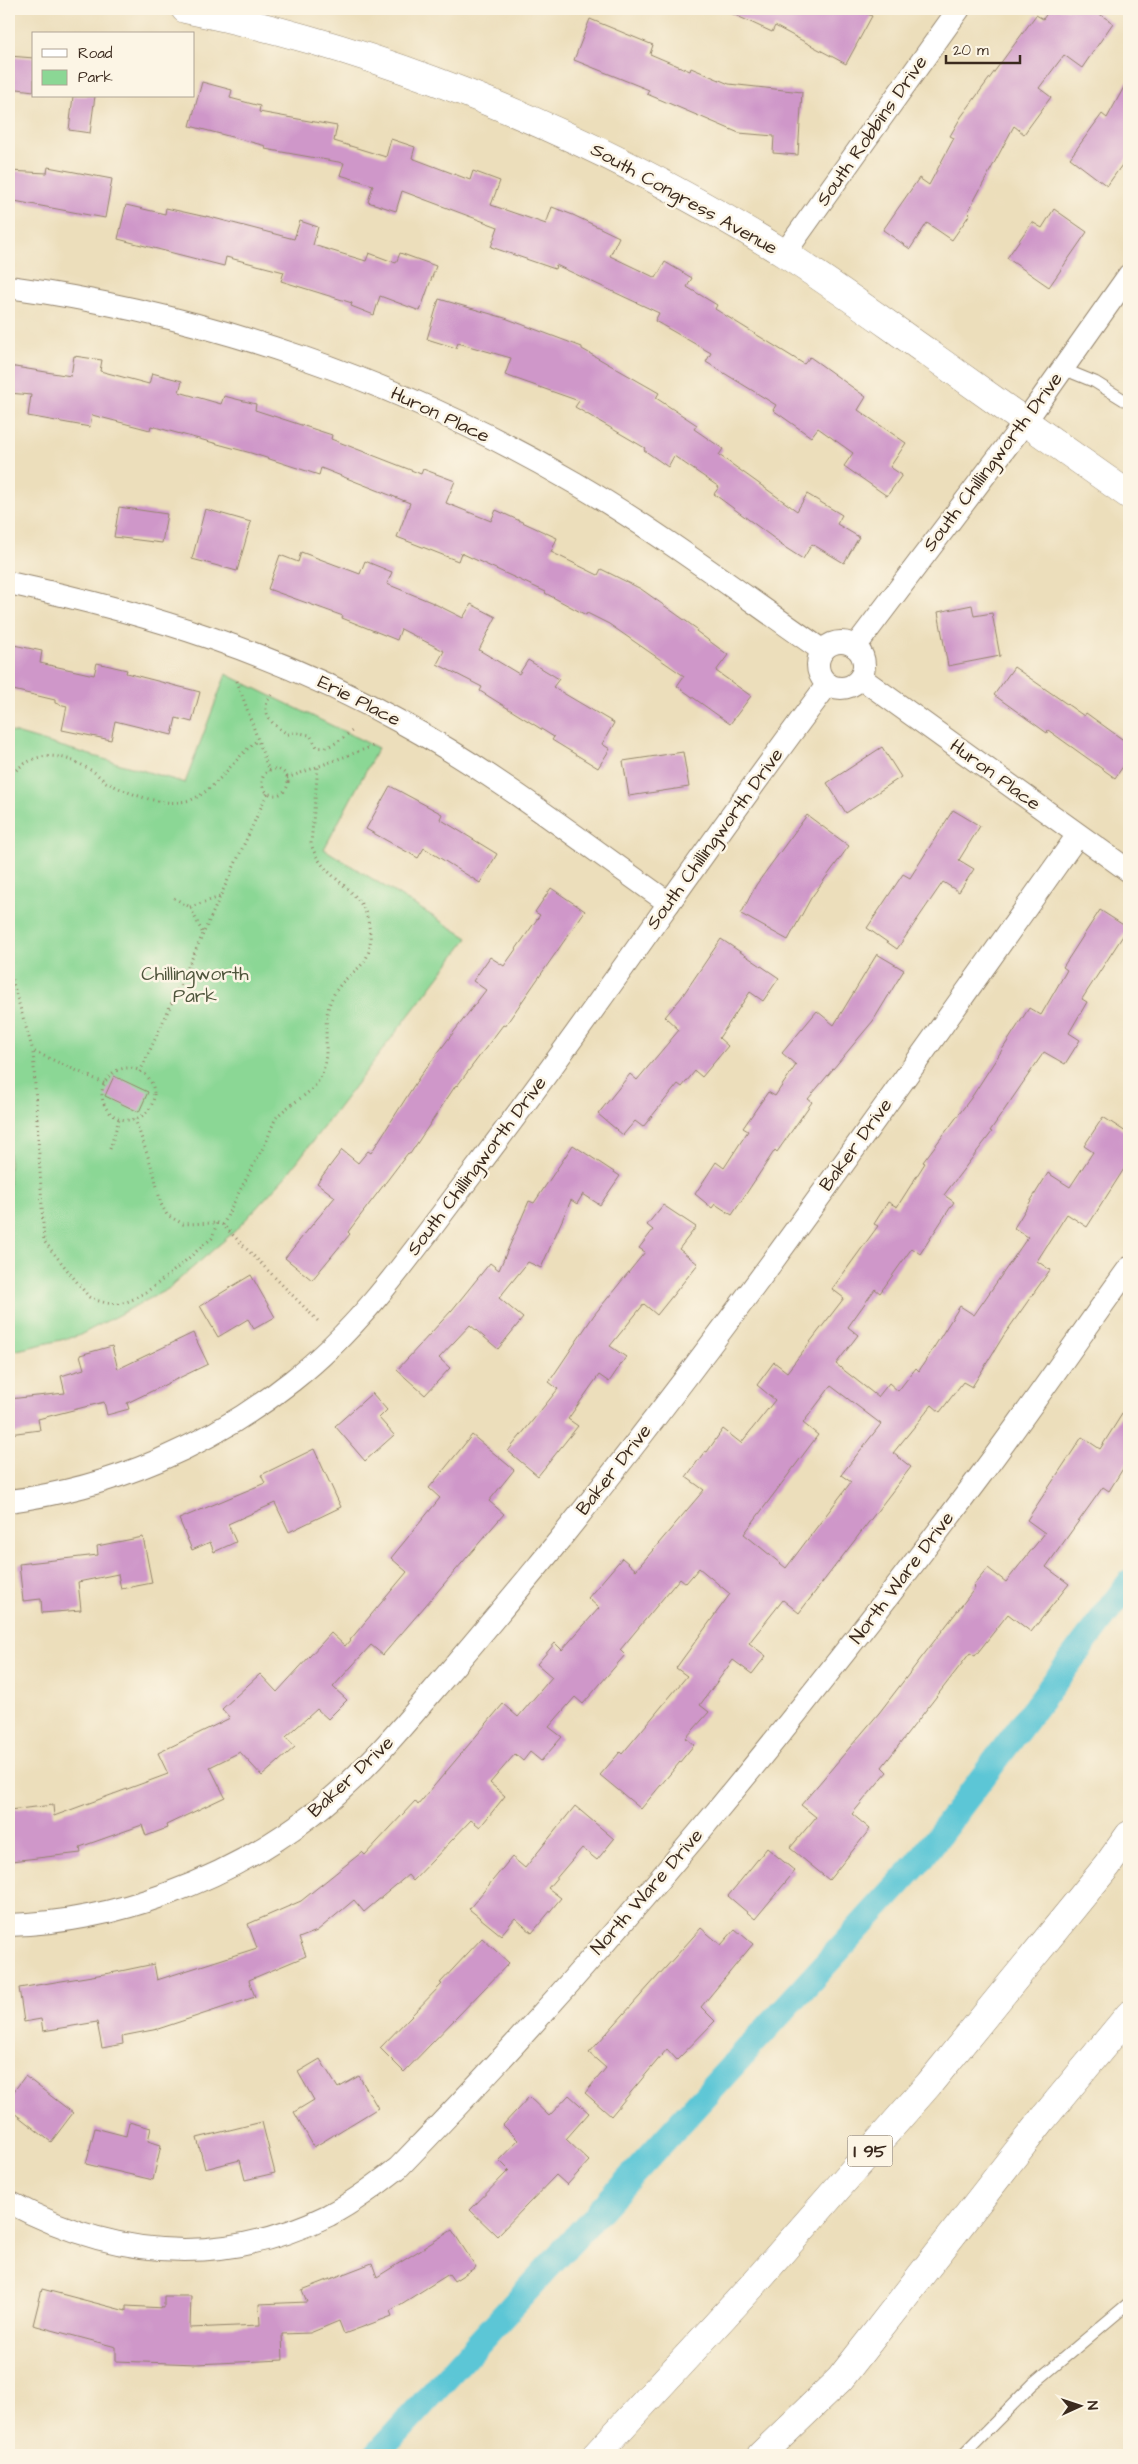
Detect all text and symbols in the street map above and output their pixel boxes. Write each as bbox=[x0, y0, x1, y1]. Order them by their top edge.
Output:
legend bbox=[32, 32, 195, 98]
scale bar bbox=[946, 32, 1019, 64]
text: 20 m bbox=[953, 40, 989, 61]
text: Road bbox=[78, 43, 113, 64]
street label: South Robbins Drive bbox=[810, 50, 934, 212]
text: Park bbox=[78, 67, 113, 88]
street label: South Congress Avenue bbox=[585, 136, 782, 263]
street label: South Chillingworth Drive bbox=[917, 367, 1070, 558]
street label: Huron Place bbox=[386, 380, 494, 450]
street label: Erie Place bbox=[313, 669, 405, 733]
street label: Huron Place bbox=[944, 733, 1046, 817]
street label: South Chillingworth Drive bbox=[640, 743, 791, 936]
park label: Chillingworth Park bbox=[141, 961, 249, 1010]
street label: South Chillingworth Drive bbox=[401, 1071, 554, 1262]
street label: Baker Drive bbox=[813, 1093, 899, 1197]
street label: Baker Drive bbox=[570, 1419, 658, 1521]
street label: North Ware Drive bbox=[843, 1506, 961, 1650]
street label: Baker Drive bbox=[302, 1730, 400, 1824]
street label: North Ware Drive bbox=[584, 1823, 710, 1961]
road number: I 95 bbox=[848, 2136, 892, 2166]
north arrow bbox=[1056, 2382, 1106, 2432]
text: N bbox=[1082, 2400, 1102, 2410]

